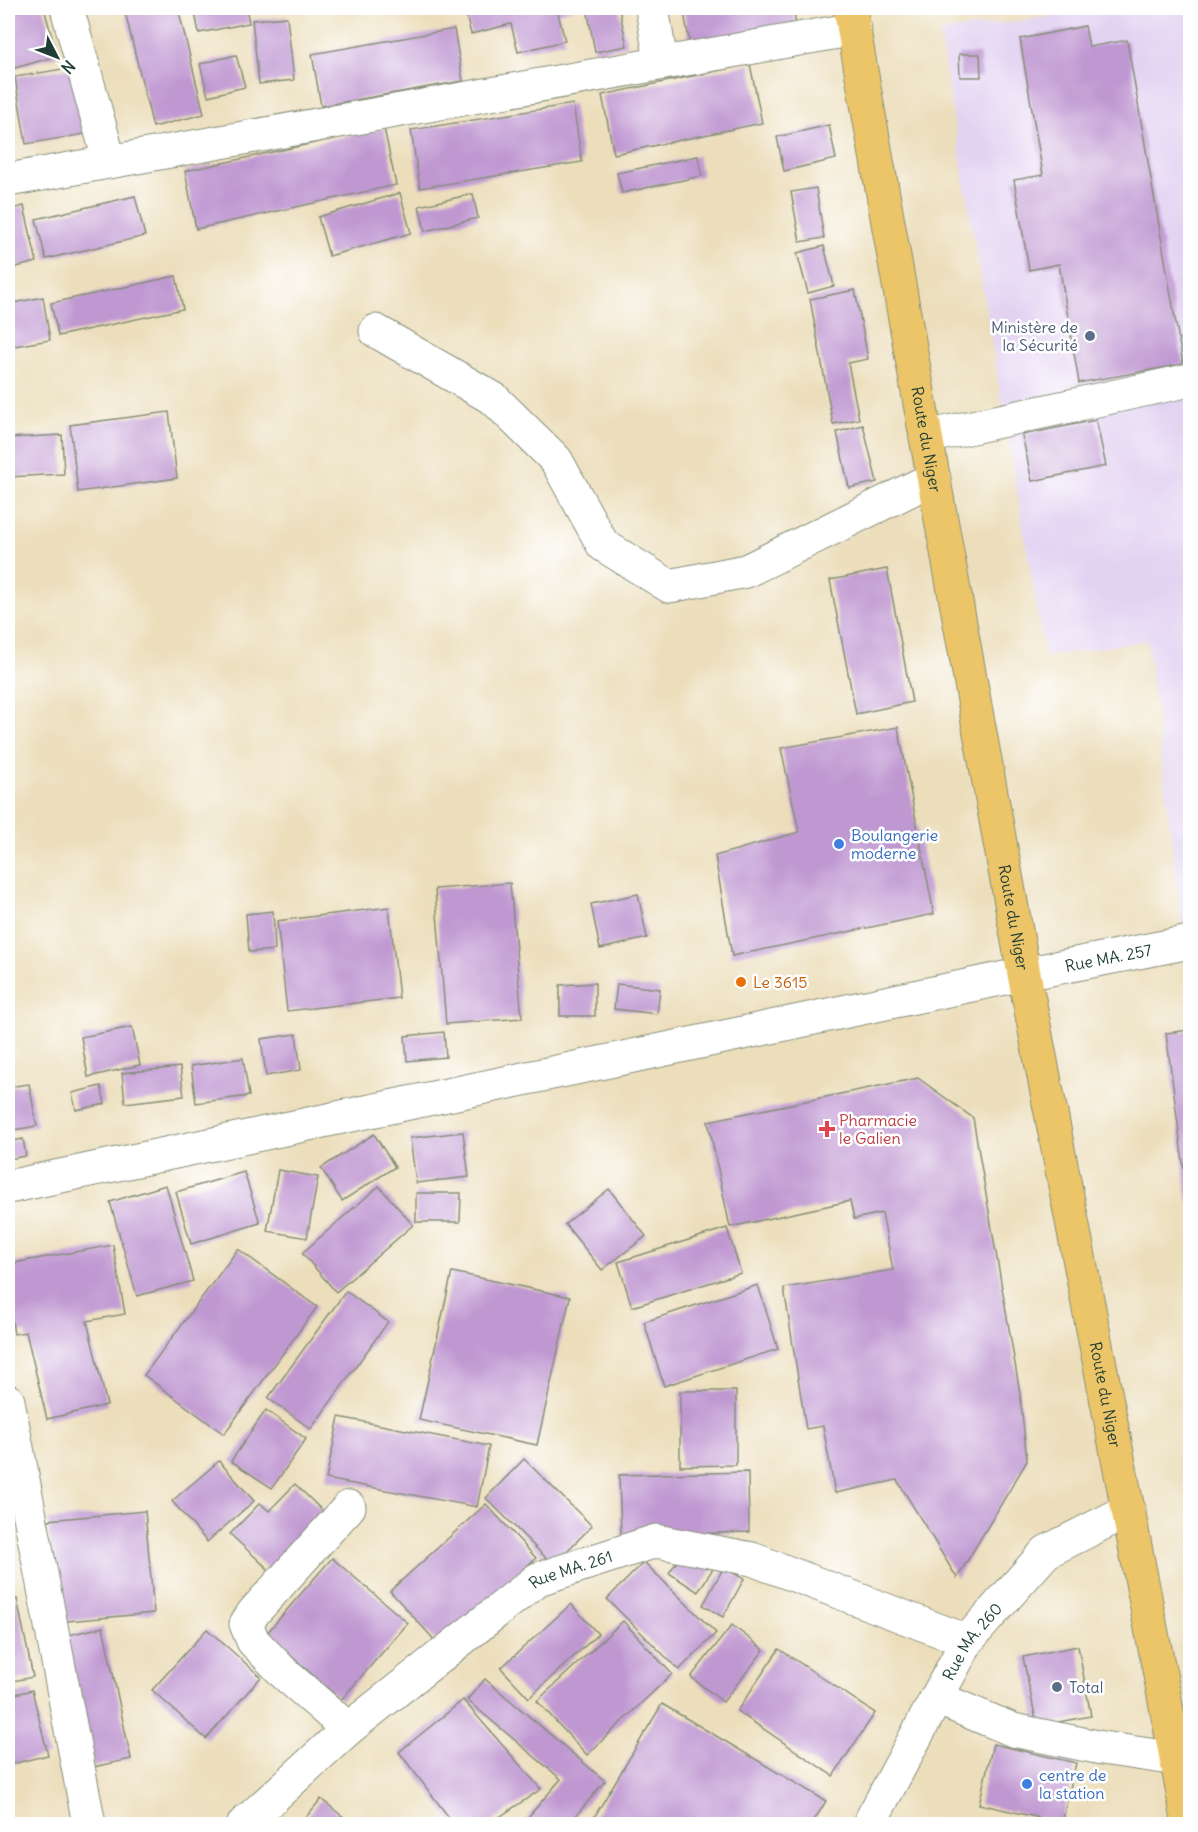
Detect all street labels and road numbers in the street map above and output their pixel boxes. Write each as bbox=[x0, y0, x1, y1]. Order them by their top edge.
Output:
street label: Route du Niger bbox=[907, 385, 946, 494]
street label: Route du Niger bbox=[994, 863, 1033, 972]
street label: Rue MA. 257 bbox=[1063, 940, 1154, 976]
street label: Route du Niger bbox=[1086, 1340, 1126, 1450]
street label: Rue MA. 261 bbox=[525, 1546, 615, 1593]
street label: Rue MA. 260 bbox=[938, 1599, 1006, 1684]

